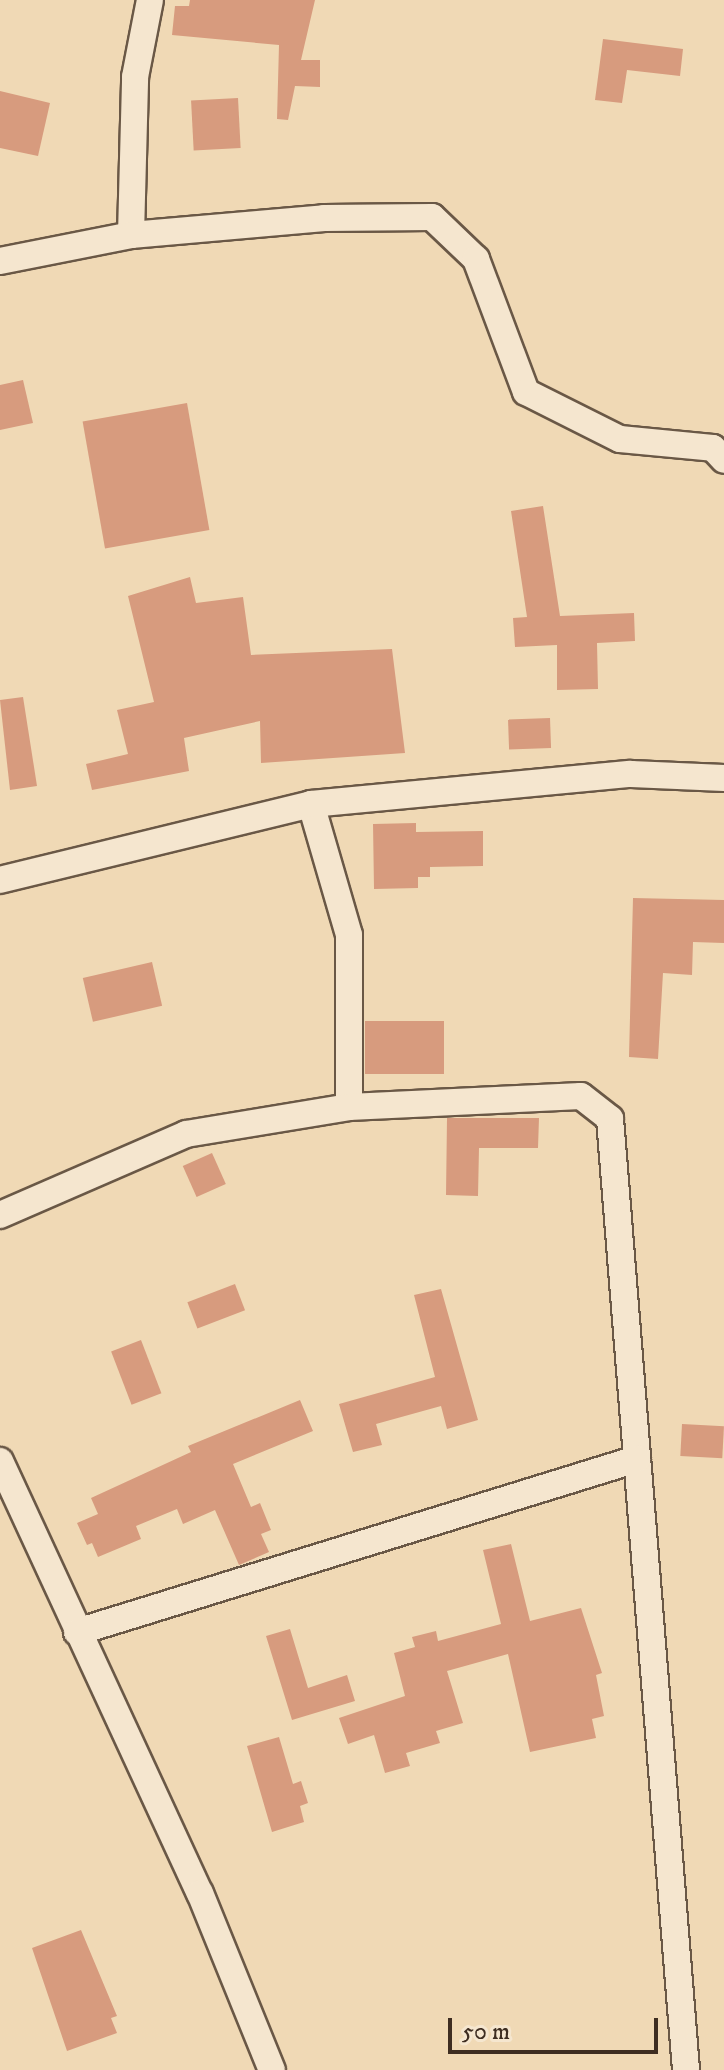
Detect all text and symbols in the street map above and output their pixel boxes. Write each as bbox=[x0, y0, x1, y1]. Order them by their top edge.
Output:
scale bar bbox=[452, 2002, 662, 2052]
text: 50 m bbox=[462, 2017, 510, 2047]

